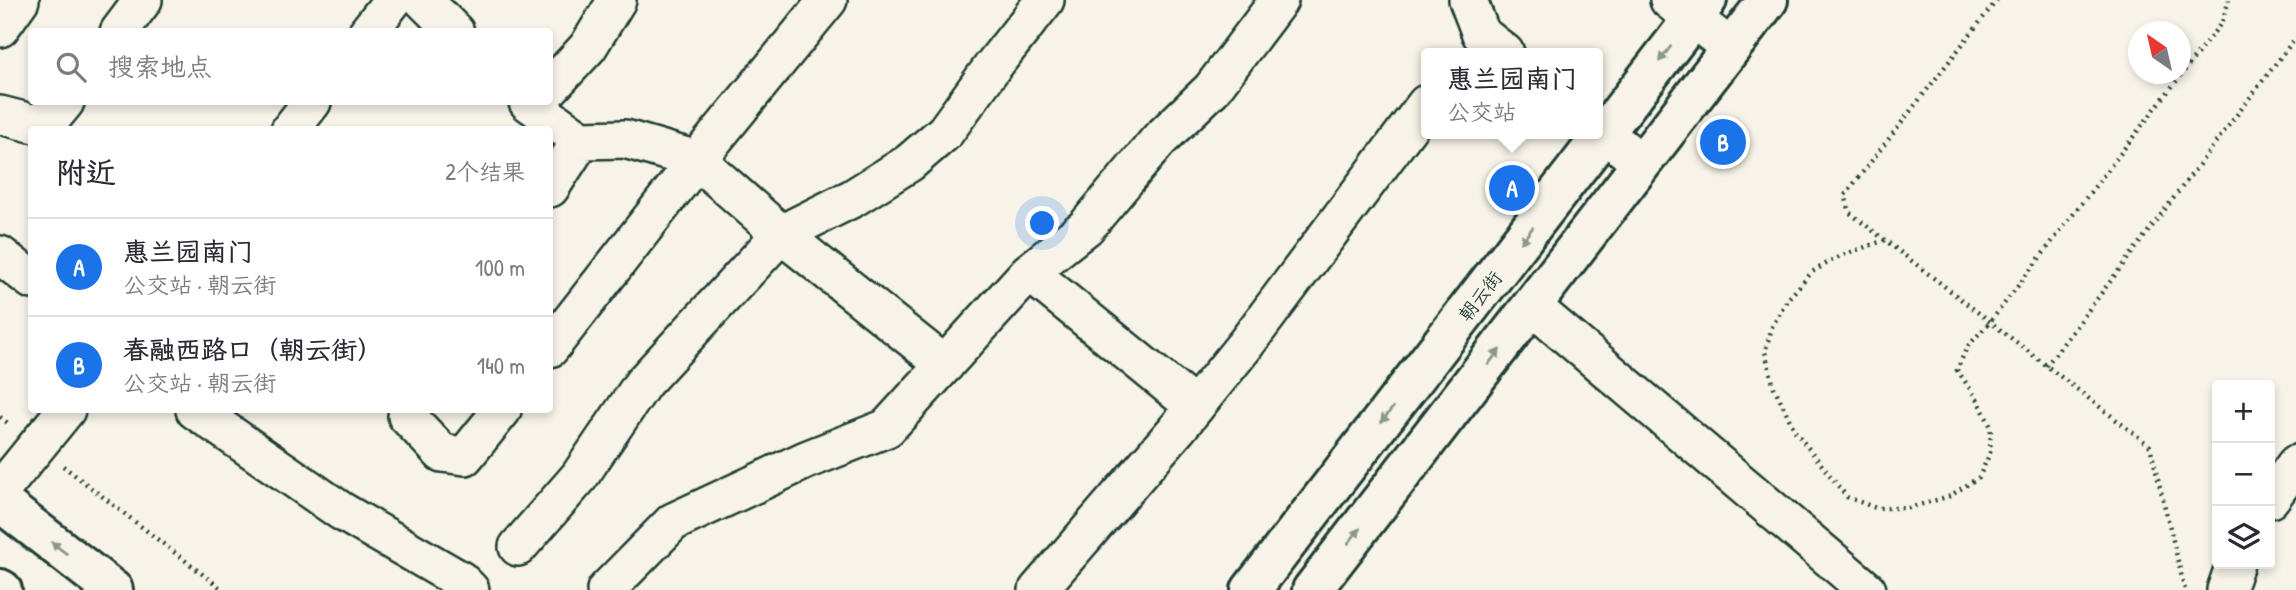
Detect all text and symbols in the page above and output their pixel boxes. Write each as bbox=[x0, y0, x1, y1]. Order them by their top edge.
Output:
north arrow bbox=[2128, 21, 2191, 84]
search box bbox=[28, 28, 553, 105]
one-way arrow bbox=[1658, 45, 1673, 63]
icon: search bbox=[52, 48, 90, 86]
popup bbox=[1421, 48, 1603, 139]
text: 搜索地点 bbox=[108, 49, 212, 84]
text: 惠兰园南门 bbox=[1447, 61, 1577, 96]
text: 公交站 bbox=[1447, 96, 1516, 127]
pin: B bbox=[1700, 116, 1746, 168]
text: 附近 bbox=[56, 152, 116, 192]
text: 2个结果 bbox=[445, 156, 525, 187]
pin: A bbox=[1489, 162, 1535, 214]
your location bbox=[1025, 206, 1059, 240]
one-way arrow bbox=[1519, 225, 1534, 243]
text: 惠兰园南门 bbox=[123, 234, 253, 269]
text: A bbox=[73, 252, 85, 283]
text: 100 m bbox=[475, 252, 525, 283]
street label: 朝云街 bbox=[1452, 266, 1508, 326]
text: 公交站 · 朝云街 bbox=[123, 269, 276, 300]
text: 春融西路口（朝云街） bbox=[123, 332, 383, 367]
one-way arrow bbox=[1487, 348, 1502, 366]
text: B bbox=[73, 350, 85, 381]
text: 140 m bbox=[477, 350, 525, 381]
text: 公交站 · 朝云街 bbox=[123, 367, 276, 398]
map controls bbox=[2212, 380, 2275, 569]
button: + bbox=[2212, 380, 2275, 443]
one-way arrow bbox=[1380, 405, 1395, 423]
button: − bbox=[2212, 443, 2275, 506]
button: layers bbox=[2212, 506, 2275, 569]
one-way arrow bbox=[1347, 527, 1361, 545]
one-way arrow bbox=[50, 541, 68, 556]

